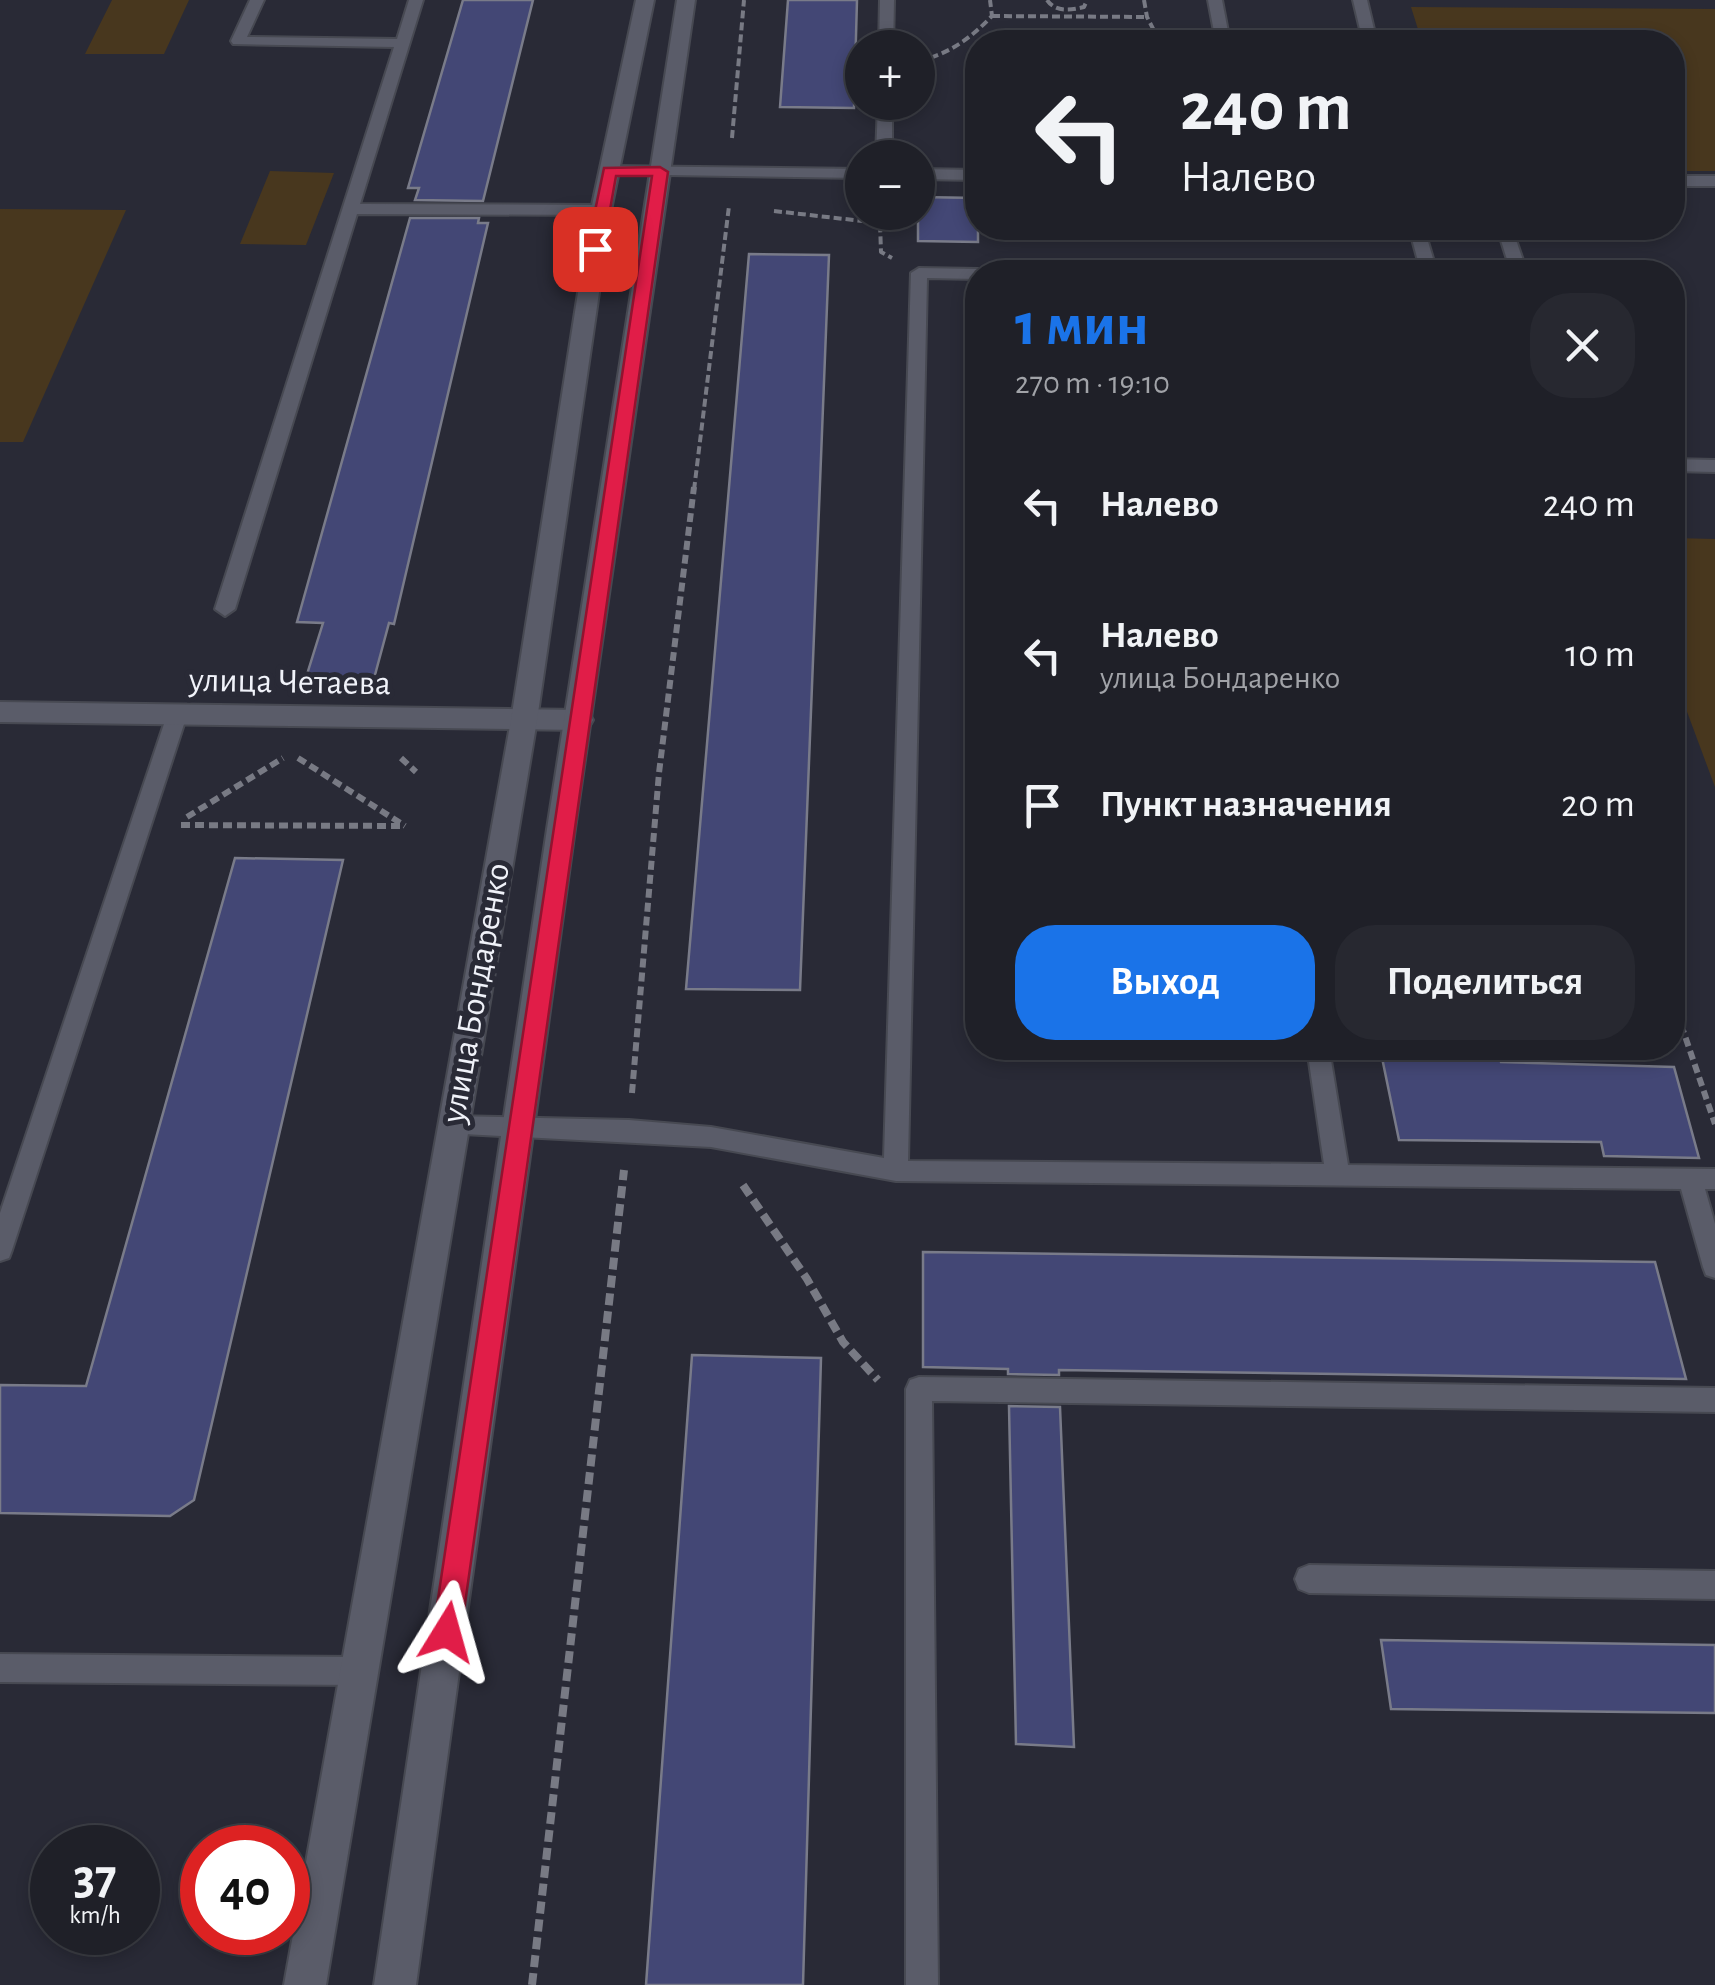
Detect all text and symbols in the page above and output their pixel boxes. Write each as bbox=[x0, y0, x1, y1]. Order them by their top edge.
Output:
map controls bbox=[845, 30, 935, 230]
button: + bbox=[845, 30, 935, 120]
icon: left bbox=[1015, 70, 1145, 200]
text: 240 m bbox=[1180, 73, 1352, 143]
button: − bbox=[845, 140, 935, 230]
text: Налево bbox=[1180, 155, 1316, 200]
pin bbox=[553, 207, 638, 292]
icon: arrive bbox=[568, 222, 623, 277]
button: close bbox=[1530, 293, 1635, 398]
text: 1 мин bbox=[1015, 296, 1149, 356]
text: 270 m · 19:10 bbox=[1015, 367, 1170, 399]
icon: left bbox=[1015, 478, 1070, 533]
text: Налево bbox=[1100, 486, 1219, 524]
text: 240 m bbox=[1543, 486, 1635, 524]
text: Налево bbox=[1100, 617, 1219, 655]
icon: left bbox=[1015, 628, 1070, 683]
text: 10 m bbox=[1565, 636, 1635, 674]
text: улица Бондаренко bbox=[1100, 662, 1340, 694]
street label: улица Четаева bbox=[188, 663, 391, 701]
icon: arrive bbox=[1015, 778, 1070, 833]
text: Пункт назначения bbox=[1100, 786, 1392, 824]
text: 20 m bbox=[1561, 786, 1635, 824]
street label: улица Бондаренко bbox=[436, 861, 516, 1126]
button: Выход bbox=[1015, 925, 1315, 1040]
button: Поделиться bbox=[1335, 925, 1635, 1040]
position arrow bbox=[395, 1580, 499, 1684]
speed limit sign: 40 bbox=[180, 1825, 310, 1955]
text: 37 bbox=[73, 1853, 117, 1903]
text: km/h bbox=[69, 1903, 121, 1928]

